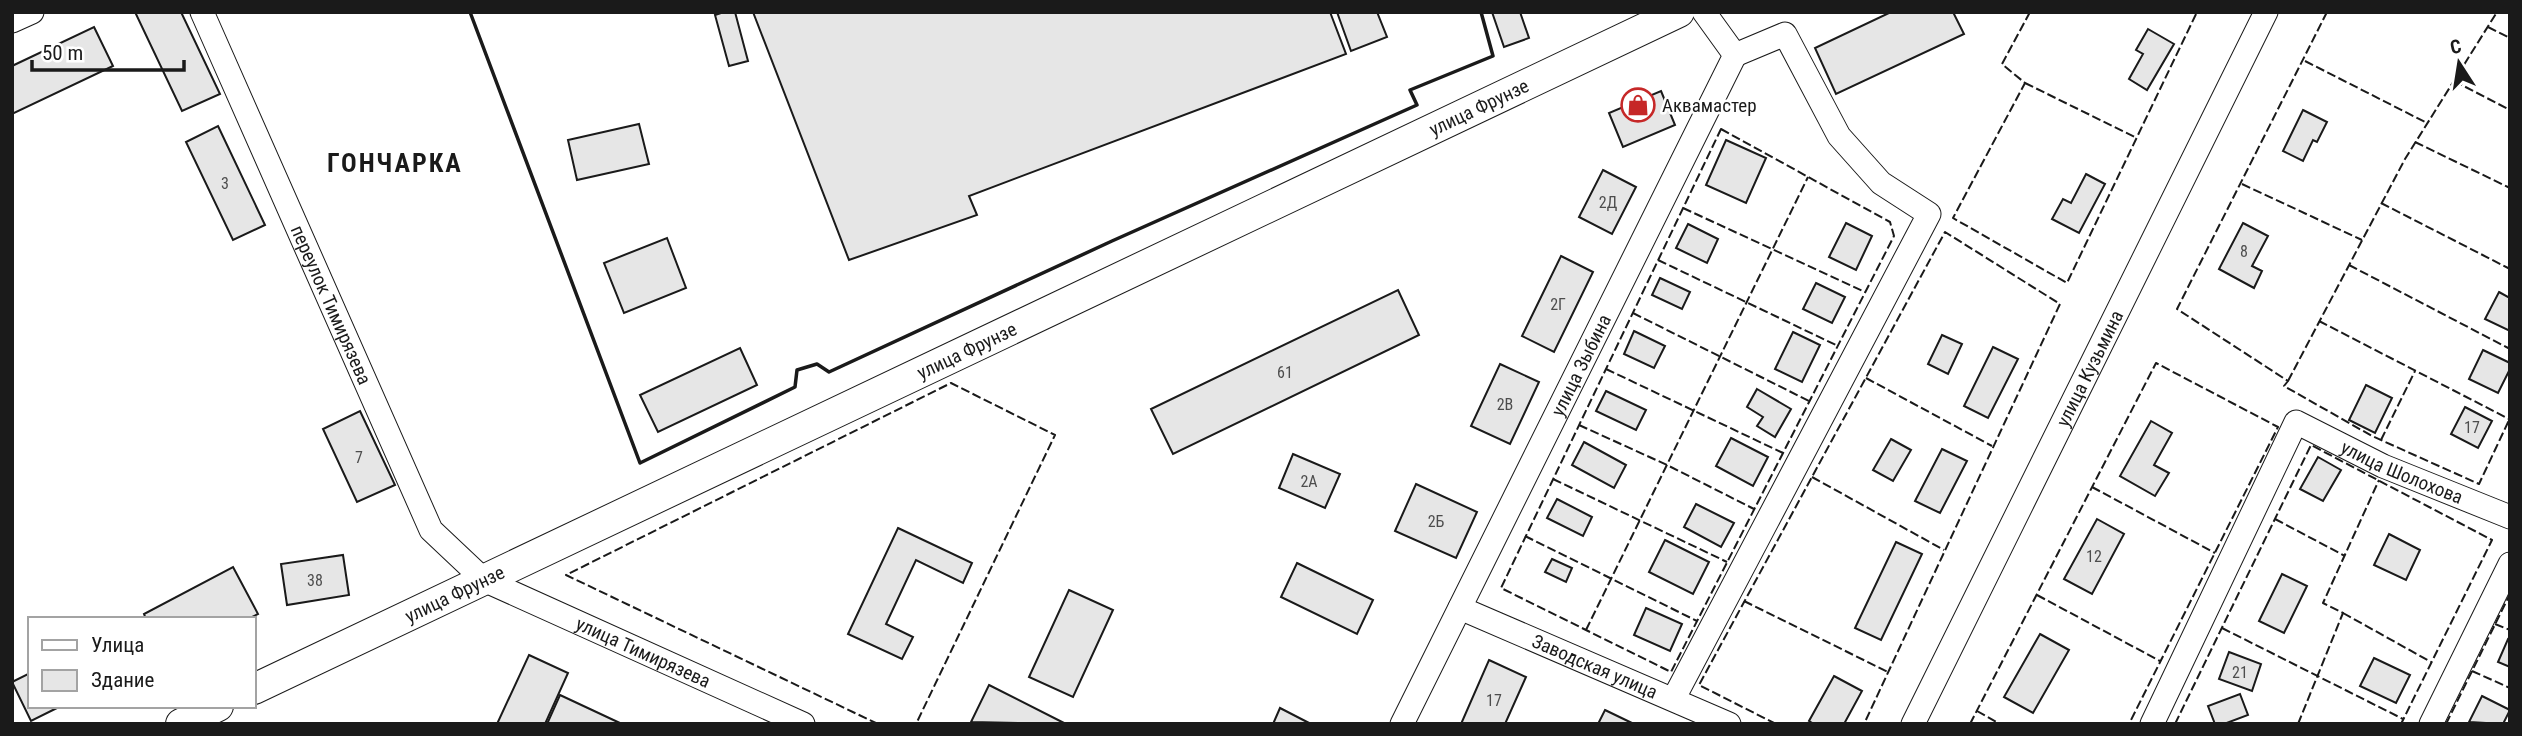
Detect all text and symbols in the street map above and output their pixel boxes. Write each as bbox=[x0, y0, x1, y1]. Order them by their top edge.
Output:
scale bar bbox=[32, 28, 184, 72]
north arrow bbox=[2424, 28, 2494, 98]
text: С bbox=[2448, 34, 2463, 59]
text: 50 m bbox=[42, 41, 83, 65]
street label: улица Фрунзе bbox=[1425, 74, 1532, 141]
shop icon: Аквамастер bbox=[1619, 86, 1657, 124]
place label: Аквамастер bbox=[1662, 94, 1757, 117]
district label: ГОНЧАРКА bbox=[327, 148, 463, 178]
house number: 3 bbox=[221, 174, 229, 193]
house number: 2Д bbox=[1599, 193, 1618, 212]
street label: переулок Тимирязева bbox=[286, 221, 377, 388]
house number: 8 bbox=[2240, 242, 2248, 261]
house number: 2Г bbox=[1550, 295, 1566, 314]
street label: улица Кузьмина bbox=[2051, 306, 2128, 430]
street label: улица Зыбина bbox=[1546, 310, 1616, 420]
street label: улица Фрунзе bbox=[913, 317, 1020, 384]
house number: 61 bbox=[1277, 363, 1293, 382]
house number: 2В bbox=[1497, 395, 1513, 414]
house number: 17 bbox=[2464, 418, 2480, 437]
street label: улица Шолохова bbox=[2337, 435, 2466, 508]
house number: 7 bbox=[355, 448, 363, 467]
house number: 2А bbox=[1300, 472, 1318, 491]
house number: 2Б bbox=[1428, 512, 1445, 531]
house number: 12 bbox=[2086, 547, 2102, 566]
street label: улица Фрунзе bbox=[401, 560, 508, 627]
house number: 38 bbox=[307, 571, 323, 590]
street label: улица Тимирязева bbox=[572, 612, 714, 692]
legend bbox=[28, 617, 256, 708]
street label: Заводская улица bbox=[1529, 629, 1661, 703]
text: Улица bbox=[91, 633, 144, 657]
house number: 21 bbox=[2232, 663, 2248, 682]
text: Здание bbox=[91, 668, 155, 692]
house number: 17 bbox=[1486, 691, 1502, 710]

